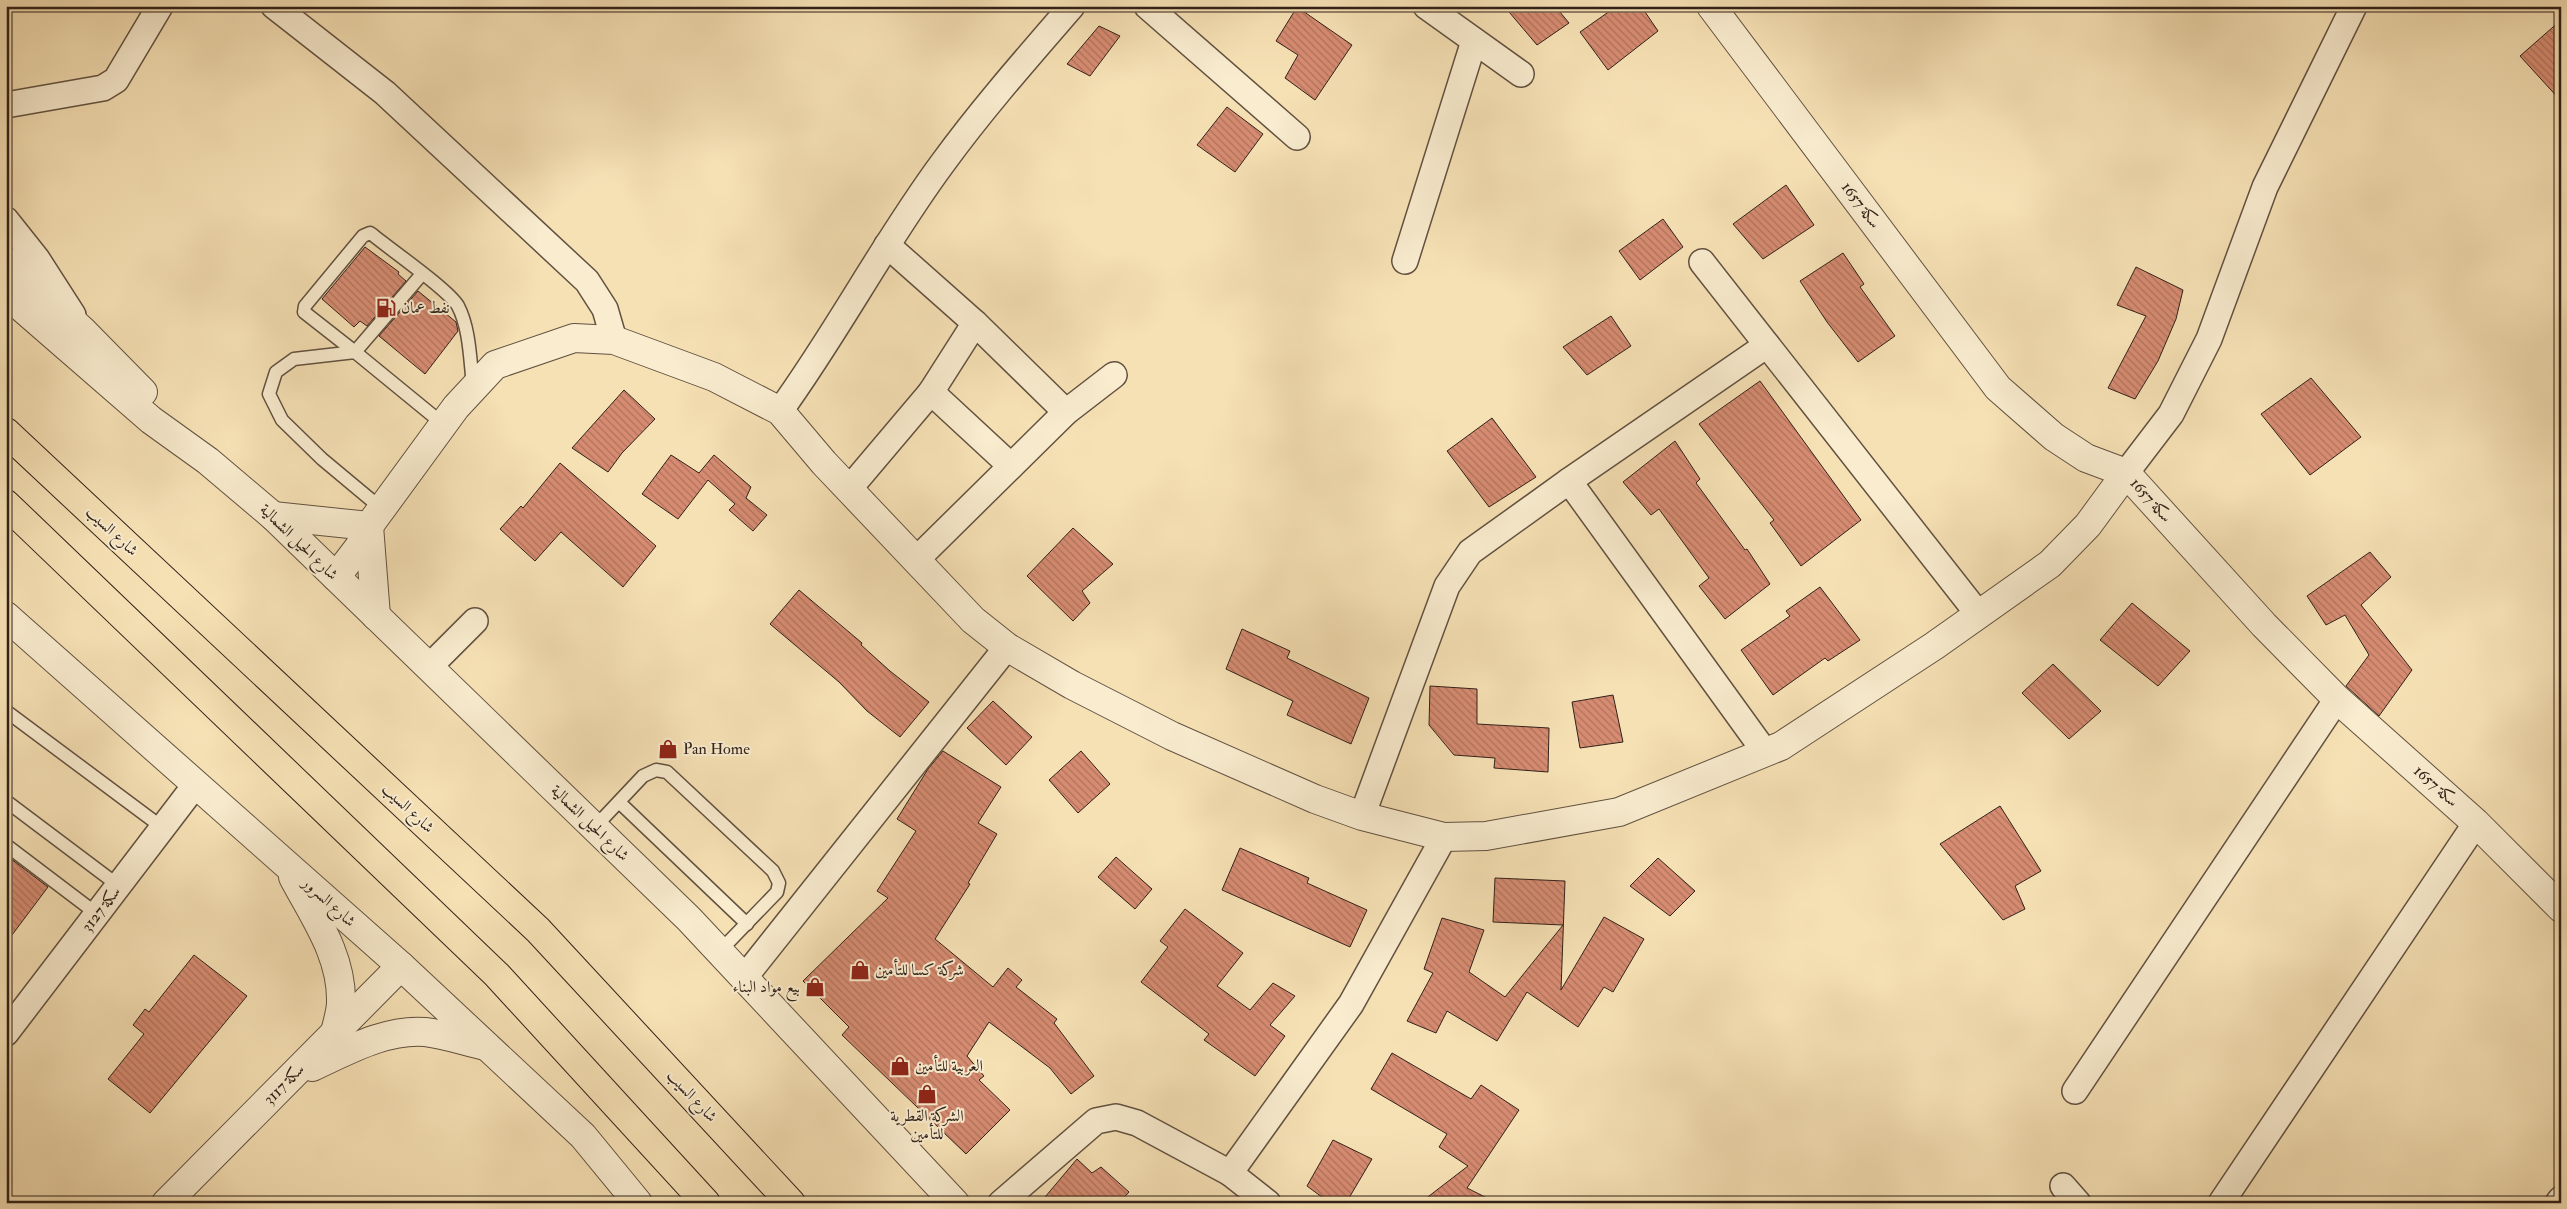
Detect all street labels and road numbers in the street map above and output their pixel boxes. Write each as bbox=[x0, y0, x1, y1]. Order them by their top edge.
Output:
street label: سكة 1657 bbox=[1837, 178, 1885, 232]
street label: سكة 1657 bbox=[2126, 473, 2176, 527]
street label: شارع الحيل الشمالية bbox=[253, 500, 342, 587]
street label: شارع السيب bbox=[80, 502, 142, 563]
street label: سكة 1657 bbox=[2409, 761, 2463, 811]
street label: شارع السيب bbox=[376, 779, 438, 840]
street label: شارع الحيل الشمالية bbox=[544, 781, 633, 868]
street label: شارع السرور bbox=[295, 871, 360, 933]
street label: سكة 3127 bbox=[77, 882, 125, 936]
street label: سكة 3117 bbox=[259, 1059, 309, 1109]
street label: شارع السيب bbox=[660, 1066, 721, 1128]

